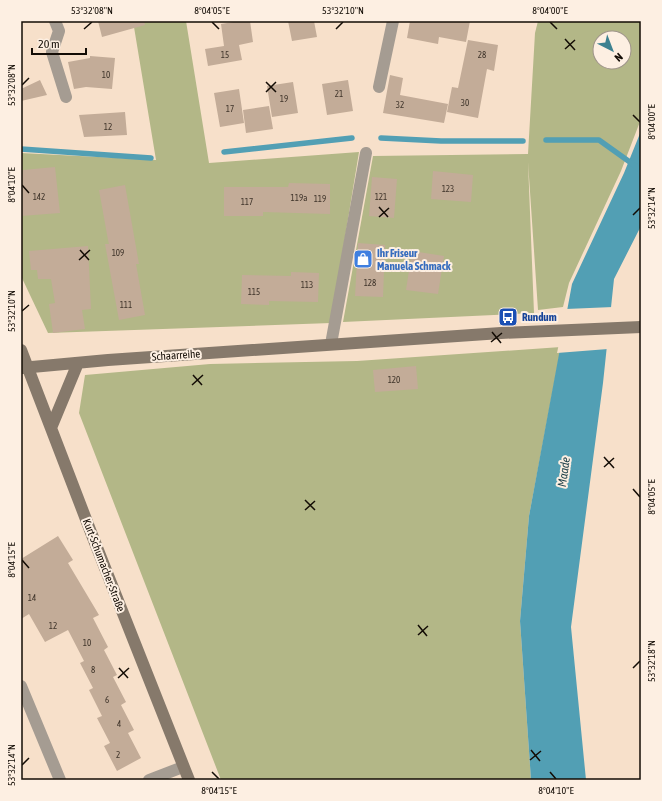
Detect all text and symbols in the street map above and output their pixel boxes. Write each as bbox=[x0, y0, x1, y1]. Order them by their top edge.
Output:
text: 53°32'08"N bbox=[71, 5, 113, 16]
text: 8°04'05"E bbox=[194, 5, 230, 16]
text: 53°32'10"N bbox=[322, 5, 364, 16]
text: 8°04'00"E bbox=[532, 5, 568, 16]
scale bar bbox=[32, 30, 86, 56]
north arrow bbox=[592, 30, 632, 70]
text: 20 m bbox=[38, 37, 60, 51]
house number: 15 bbox=[221, 50, 229, 60]
house number: 28 bbox=[478, 50, 486, 60]
text: N bbox=[612, 51, 625, 64]
text: 53°32'08"N bbox=[6, 64, 17, 106]
house number: 10 bbox=[102, 70, 110, 80]
house number: 21 bbox=[335, 89, 343, 99]
house number: 19 bbox=[280, 94, 288, 104]
house number: 30 bbox=[461, 98, 469, 108]
house number: 32 bbox=[396, 100, 404, 110]
house number: 17 bbox=[226, 104, 234, 114]
text: 8°04'00"E bbox=[646, 104, 657, 140]
house number: 12 bbox=[104, 122, 112, 132]
text: 8°04'10"E bbox=[6, 167, 17, 203]
house number: 123 bbox=[442, 184, 454, 194]
text: 53°32'14"N bbox=[646, 187, 657, 229]
house number: 142 bbox=[33, 192, 45, 202]
house number: 121 bbox=[375, 192, 387, 202]
house number: 119a bbox=[291, 193, 307, 203]
house number: 119 bbox=[314, 194, 326, 204]
house number: 117 bbox=[241, 197, 253, 207]
place label: Ihr Friseur Manuela Schmack bbox=[377, 247, 451, 272]
house number: 109 bbox=[112, 248, 124, 258]
shop icon: Ihr Friseur Manuela Schmack bbox=[352, 248, 374, 270]
house number: 128 bbox=[364, 278, 376, 288]
house number: 113 bbox=[301, 280, 313, 290]
house number: 115 bbox=[248, 287, 260, 297]
text: 53°32'10"N bbox=[6, 290, 17, 332]
house number: 111 bbox=[120, 300, 132, 310]
bus stop icon: Rundum bbox=[497, 306, 519, 328]
place label: Rundum bbox=[522, 311, 557, 323]
street label: Schaarreihe bbox=[151, 347, 201, 363]
house number: 120 bbox=[388, 375, 400, 385]
water label: Maade bbox=[555, 455, 573, 488]
text: 8°04'05"E bbox=[646, 479, 657, 515]
street label: Kurt-Schumacher-Straße bbox=[81, 517, 127, 613]
text: 8°04'15"E bbox=[6, 542, 17, 578]
house number: 14 bbox=[28, 593, 36, 603]
house number: 12 bbox=[49, 621, 57, 631]
house number: 10 bbox=[83, 638, 91, 648]
text: 53°32'18"N bbox=[646, 640, 657, 682]
house number: 8 bbox=[91, 665, 95, 675]
house number: 6 bbox=[105, 695, 109, 705]
house number: 4 bbox=[117, 719, 121, 729]
text: 53°32'14"N bbox=[6, 744, 17, 786]
house number: 2 bbox=[116, 750, 120, 760]
text: 8°04'15"E bbox=[201, 785, 237, 796]
text: 8°04'10"E bbox=[538, 785, 574, 796]

